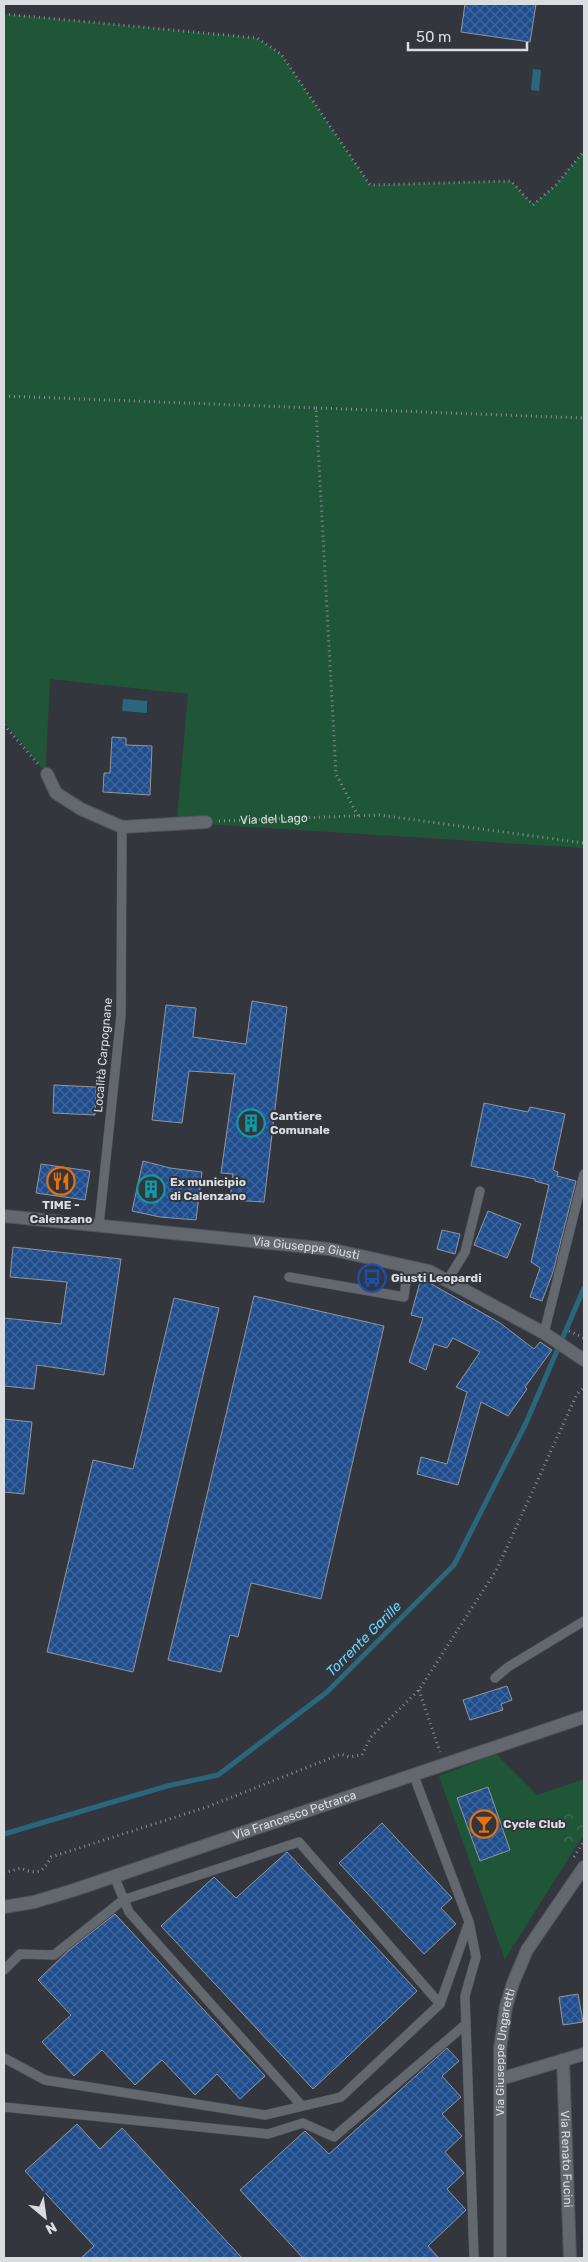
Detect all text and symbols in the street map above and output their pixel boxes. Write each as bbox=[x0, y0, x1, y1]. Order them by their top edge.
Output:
scale bar bbox=[408, 20, 527, 52]
text: 50 m bbox=[416, 28, 451, 46]
street label: Via del Lago bbox=[240, 811, 308, 827]
street label: Località Carpognane bbox=[91, 997, 115, 1113]
building icon: Cantiere Comunale bbox=[236, 1108, 266, 1138]
place label: Cantiere Comunale bbox=[270, 1109, 330, 1137]
restaurant icon: TIME - Calenzano bbox=[46, 1166, 76, 1196]
building icon: Ex municipio di Calenzano bbox=[136, 1174, 166, 1204]
place label: Ex municipio di Calenzano bbox=[170, 1175, 246, 1203]
place label: TIME - Calenzano bbox=[30, 1198, 92, 1226]
street label: Via Giuseppe Giusti bbox=[252, 1234, 361, 1263]
bus stop icon: Giusti Leopardi bbox=[357, 1263, 387, 1293]
place label: Giusti Leopardi bbox=[391, 1271, 482, 1285]
water label: Torrente Garille bbox=[323, 1598, 405, 1680]
street label: Via Francesco Petrarca bbox=[231, 1788, 358, 1843]
bar icon: Cycle Club bbox=[469, 1809, 499, 1839]
place label: Cycle Club bbox=[503, 1817, 566, 1831]
street label: Via Giuseppe Ungaretti bbox=[493, 1987, 518, 2116]
street label: Via Renato Fucini bbox=[558, 2110, 575, 2208]
north arrow bbox=[20, 2192, 70, 2242]
text: N bbox=[43, 2218, 60, 2238]

